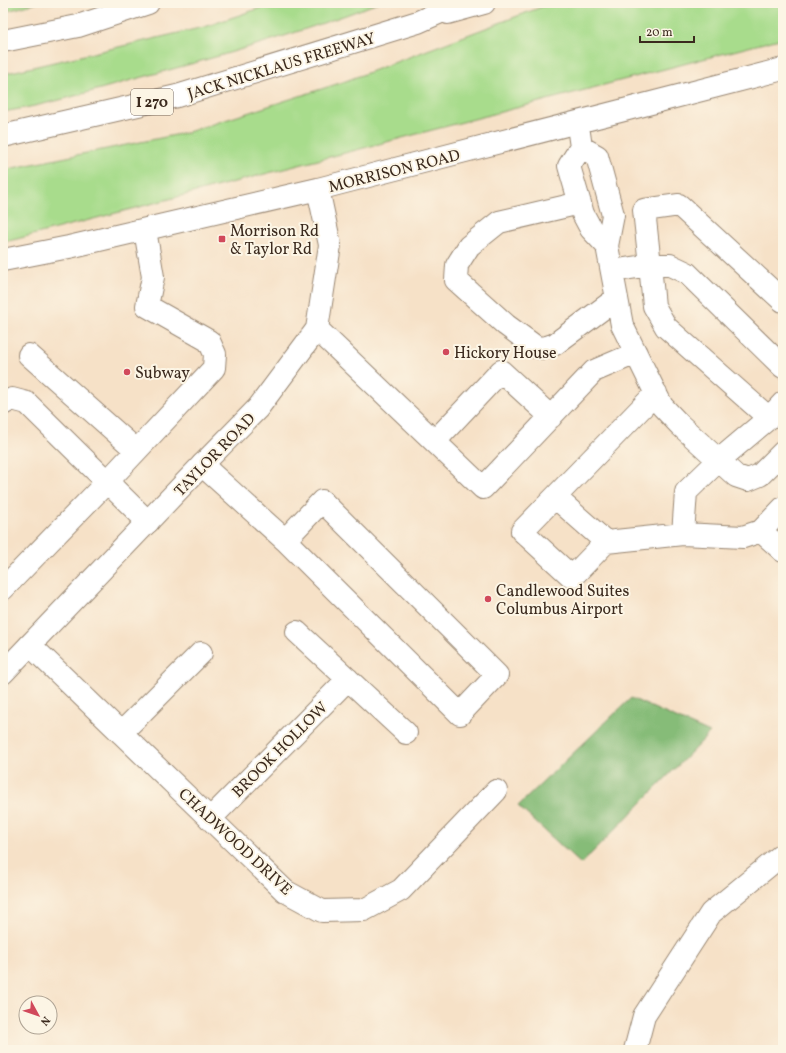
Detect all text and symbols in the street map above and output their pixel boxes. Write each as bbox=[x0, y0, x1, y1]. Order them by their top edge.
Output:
scale bar bbox=[640, 18, 694, 44]
text: 20 m bbox=[646, 25, 673, 41]
street label: JACK NICKLAUS FREEWAY bbox=[185, 28, 378, 106]
road number: I 270 bbox=[131, 89, 173, 115]
street label: MORRISON ROAD bbox=[326, 145, 463, 199]
place label: Morrison Rd & Taylor Rd bbox=[230, 221, 319, 261]
marker: Morrison Rd & Taylor Rd bbox=[217, 234, 227, 244]
place label: Hickory House bbox=[454, 343, 557, 365]
marker: Hickory House bbox=[441, 347, 451, 357]
place label: Subway bbox=[135, 363, 190, 385]
marker: Subway bbox=[122, 367, 132, 377]
street label: TAYLOR ROAD bbox=[170, 409, 261, 502]
place label: Candlewood Suites Columbus Airport bbox=[496, 581, 629, 621]
marker: Candlewood Suites Columbus Airport bbox=[483, 594, 493, 604]
street label: BROOK HOLLOW bbox=[228, 698, 333, 803]
street label: CHADWOOD DRIVE bbox=[173, 784, 296, 901]
north arrow bbox=[18, 995, 58, 1035]
text: N bbox=[36, 1013, 53, 1028]

